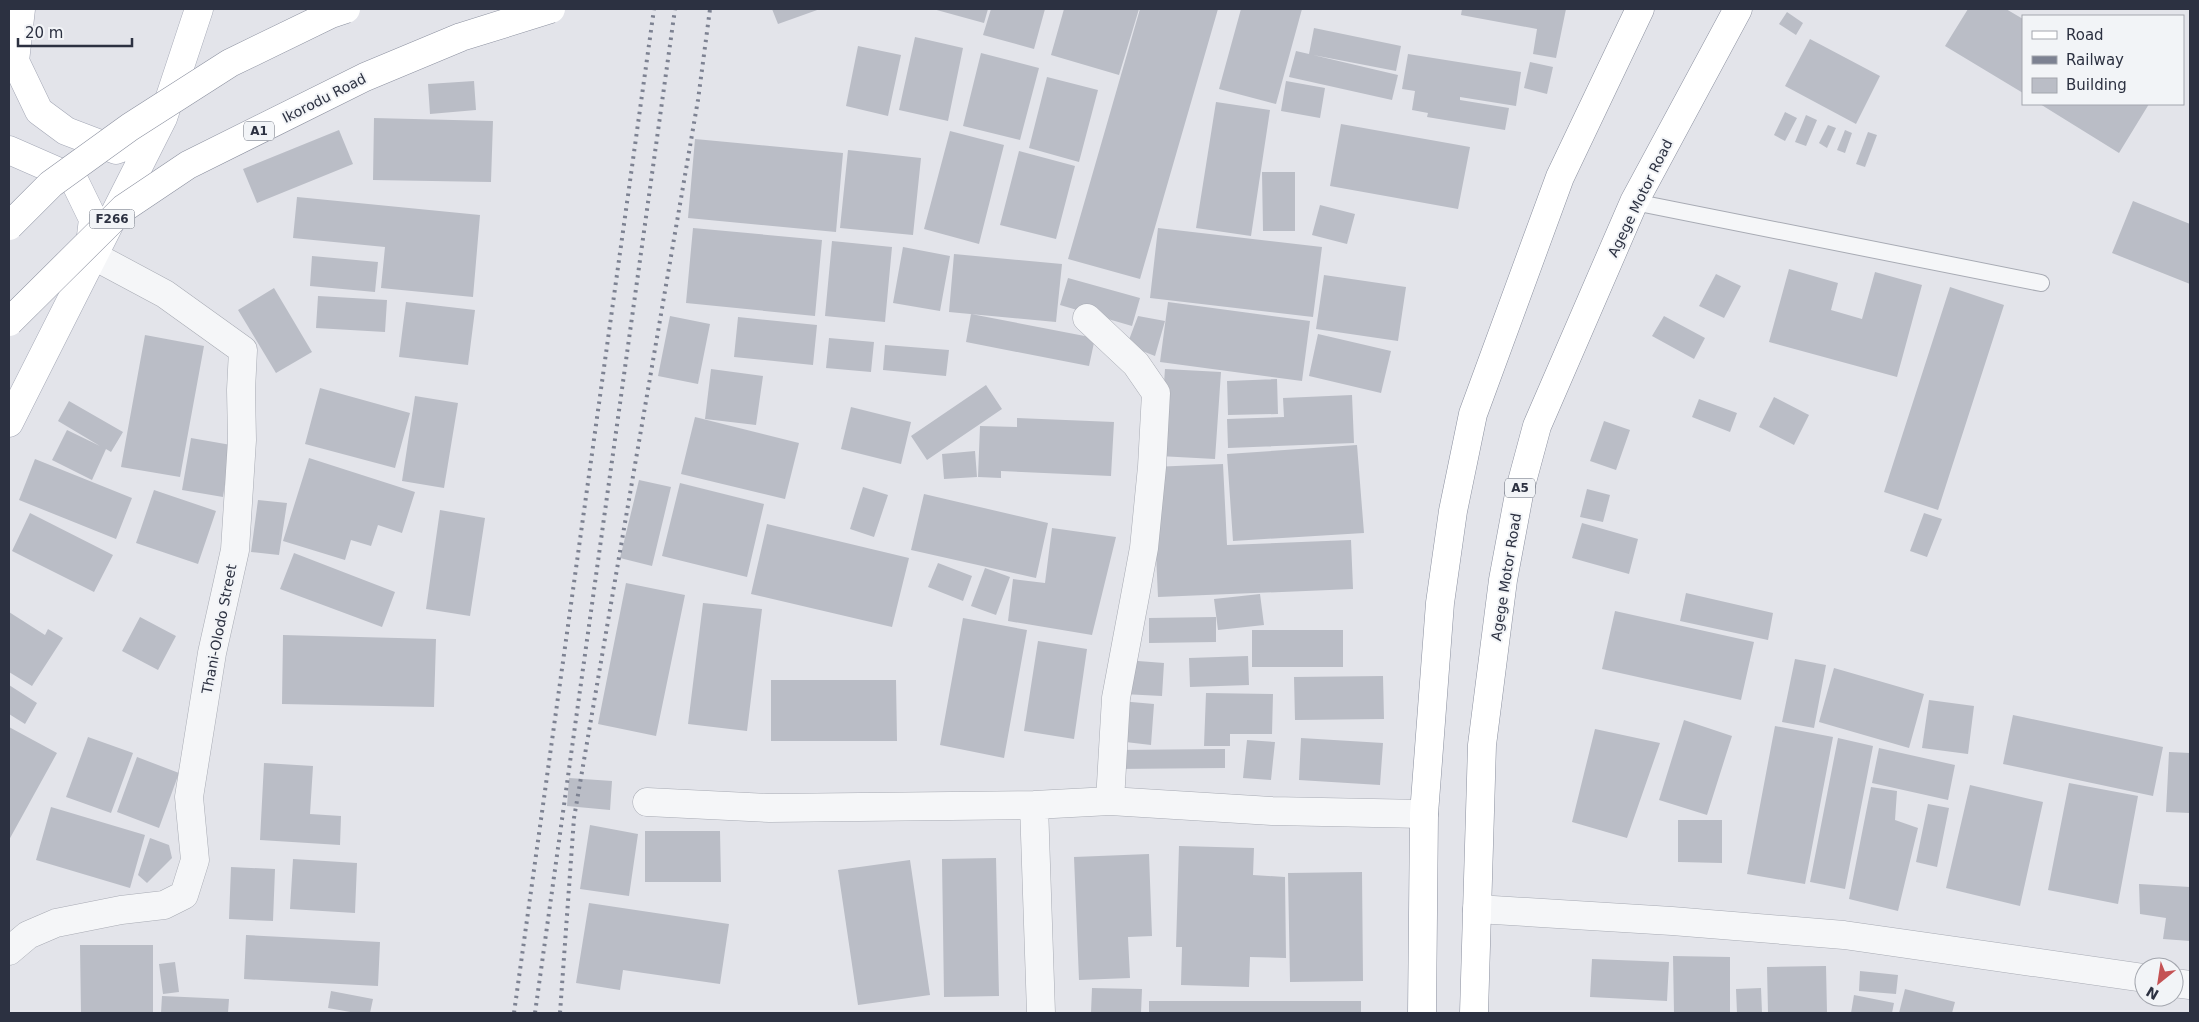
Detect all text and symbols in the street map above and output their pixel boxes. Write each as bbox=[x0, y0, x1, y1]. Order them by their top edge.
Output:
scale bar bbox=[18, 15, 131, 47]
legend bbox=[2022, 15, 2184, 105]
text: 20 m bbox=[25, 24, 63, 42]
text: Road bbox=[2066, 26, 2104, 44]
text: Railway bbox=[2066, 51, 2124, 69]
street label: Ikorodu Road bbox=[280, 70, 368, 126]
text: Building bbox=[2066, 76, 2127, 94]
road number: A1 bbox=[244, 122, 274, 140]
street label: Agege Motor Road bbox=[1605, 136, 1675, 260]
road number: F266 bbox=[90, 210, 134, 228]
road number: A5 bbox=[1505, 478, 1535, 498]
street label: Agege Motor Road bbox=[1488, 512, 1524, 642]
street label: Thani-Olodo Street bbox=[198, 562, 240, 696]
north arrow bbox=[2134, 957, 2184, 1007]
text: N bbox=[2143, 983, 2162, 1003]

